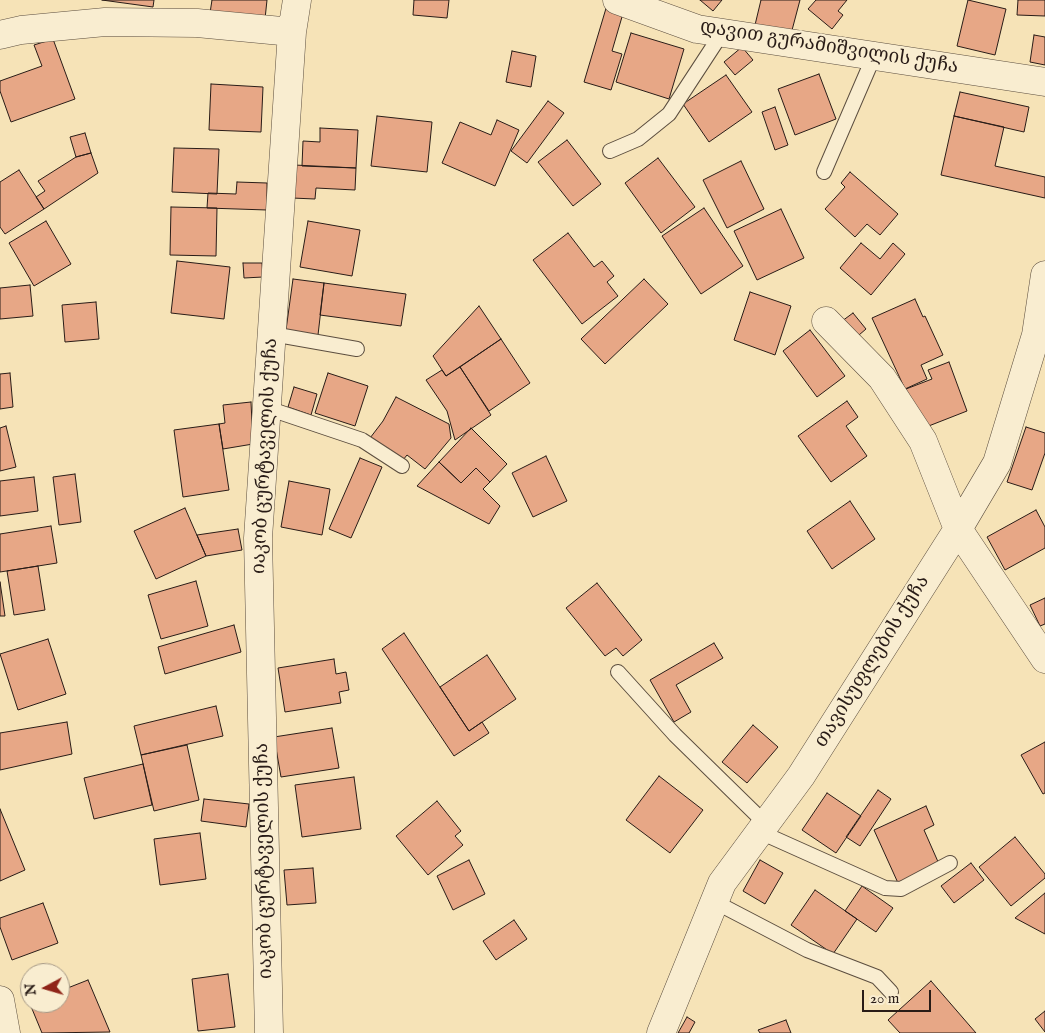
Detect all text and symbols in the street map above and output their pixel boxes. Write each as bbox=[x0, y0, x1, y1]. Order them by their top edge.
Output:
street label: დავით გურამიშვილის ქუჩა bbox=[698, 16, 960, 80]
street label: იაკობ ცურტაველის ქუჩა bbox=[248, 337, 284, 575]
street label: თავისუფლების ქუჩა bbox=[811, 572, 935, 752]
street label: იაკობ ცურტაველის ქუჩა bbox=[252, 743, 278, 979]
north arrow bbox=[20, 963, 70, 1013]
scale bar bbox=[865, 980, 934, 1012]
text: N bbox=[21, 982, 41, 996]
text: 20 m bbox=[870, 989, 899, 1008]

